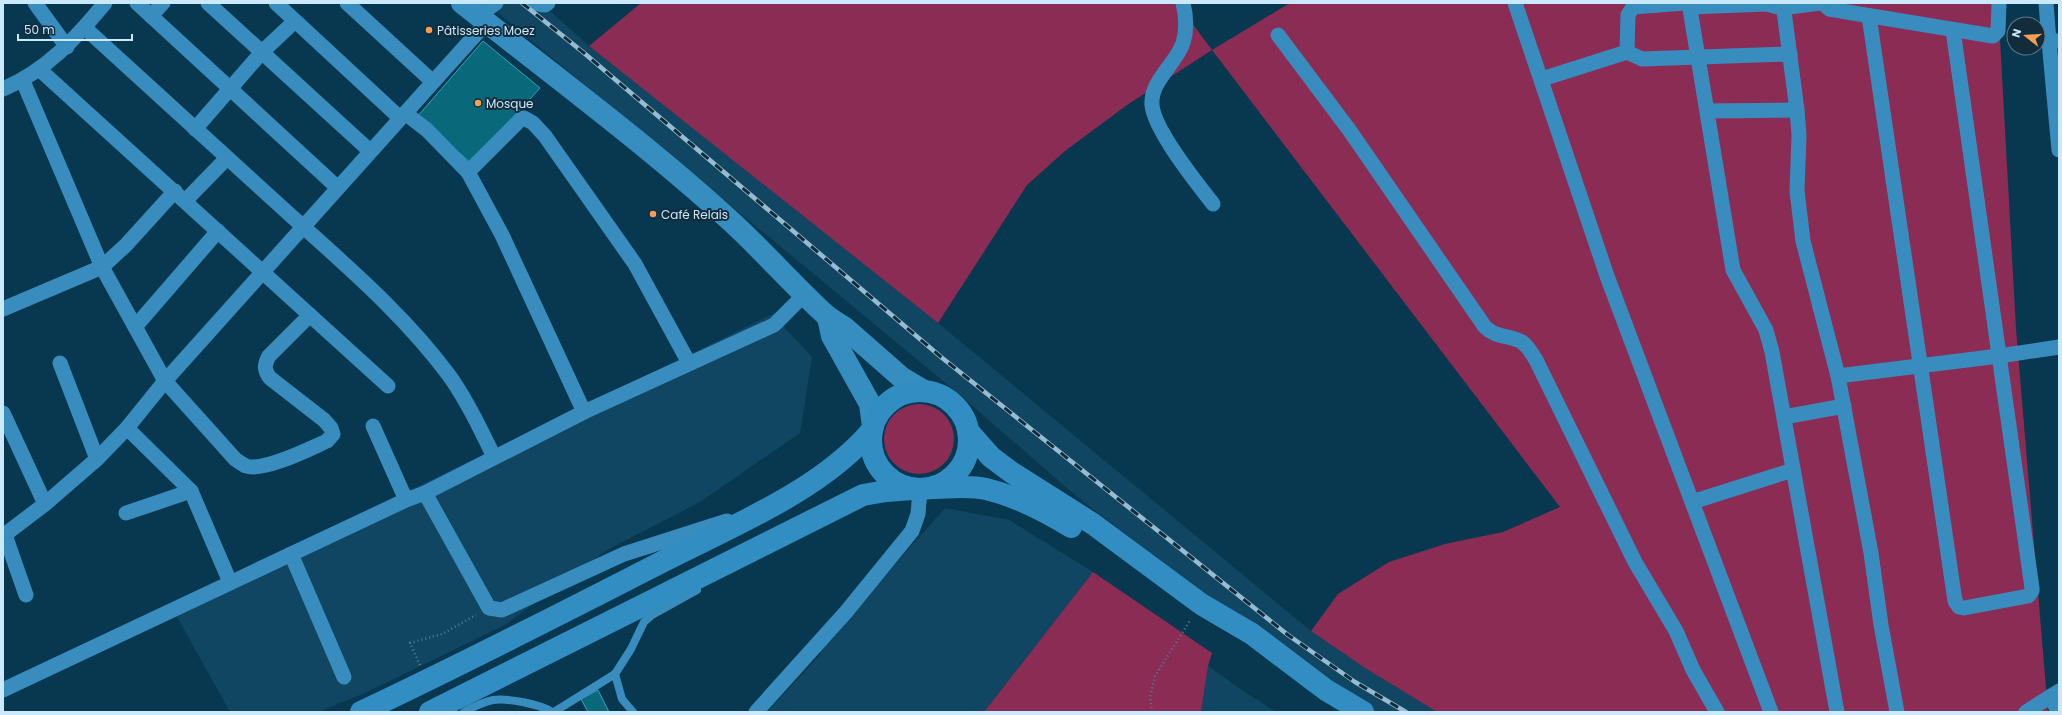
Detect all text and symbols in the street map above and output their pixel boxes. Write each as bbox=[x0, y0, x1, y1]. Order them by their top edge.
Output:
scale bar bbox=[18, 16, 132, 42]
north arrow bbox=[2006, 16, 2046, 56]
text: 50 m bbox=[24, 21, 55, 38]
place label: Pâtisseries Moez bbox=[437, 22, 535, 39]
marker: Pâtisseries Moez bbox=[424, 25, 434, 35]
text: N bbox=[2008, 27, 2025, 39]
place label: Mosque bbox=[486, 95, 534, 112]
marker: Mosque bbox=[473, 98, 483, 108]
place label: Café Relais bbox=[661, 206, 728, 223]
marker: Café Relais bbox=[648, 209, 658, 219]

